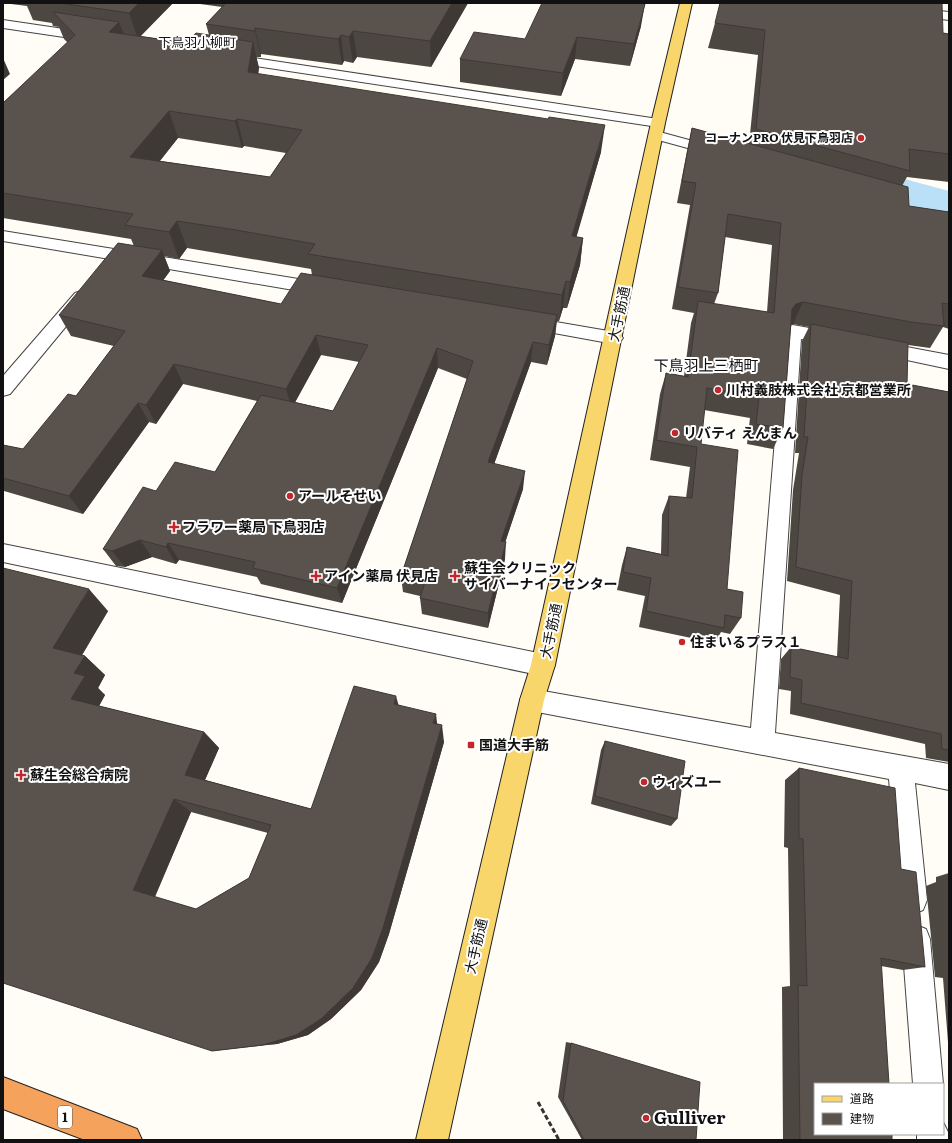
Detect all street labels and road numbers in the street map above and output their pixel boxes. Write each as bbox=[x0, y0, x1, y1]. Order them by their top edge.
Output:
street label: 大手筋通 bbox=[602, 284, 634, 343]
street label: 大手筋通 bbox=[534, 601, 566, 660]
street label: 大手筋通 bbox=[459, 916, 491, 975]
road number: 1 bbox=[58, 1106, 72, 1128]

